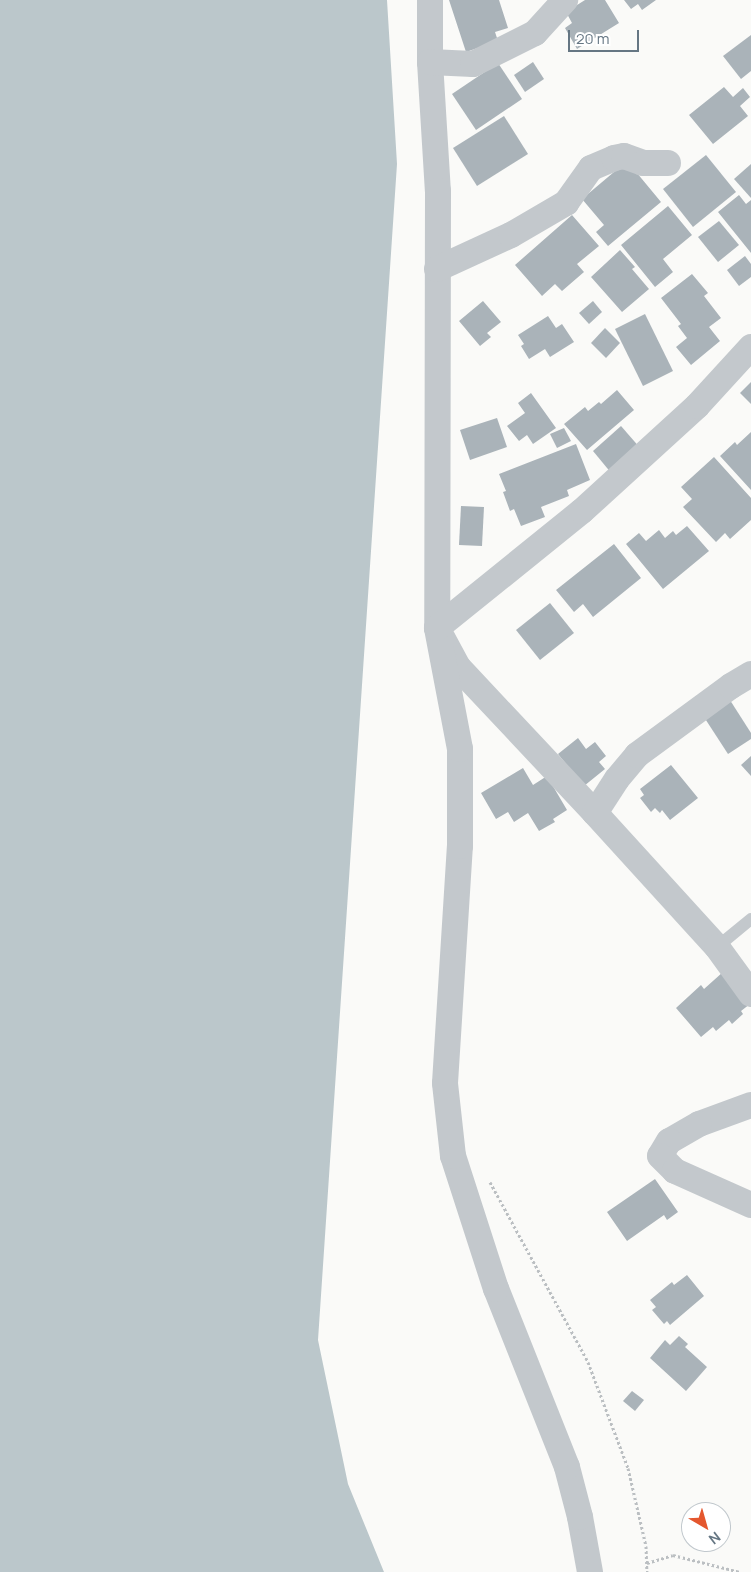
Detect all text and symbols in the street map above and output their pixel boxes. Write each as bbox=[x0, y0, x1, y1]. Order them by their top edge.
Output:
scale bar bbox=[571, 20, 642, 52]
text: 20 m bbox=[576, 28, 609, 49]
north arrow bbox=[681, 1502, 731, 1552]
text: N bbox=[705, 1528, 725, 1549]

